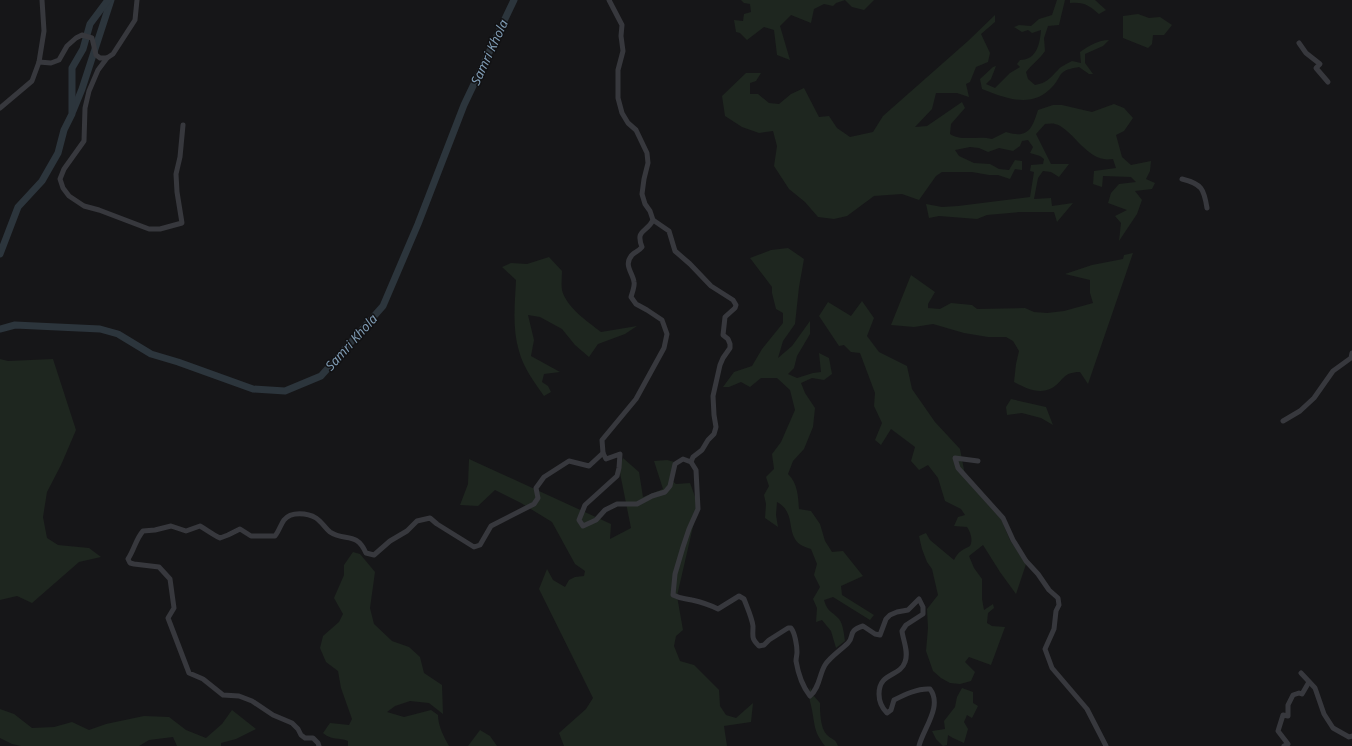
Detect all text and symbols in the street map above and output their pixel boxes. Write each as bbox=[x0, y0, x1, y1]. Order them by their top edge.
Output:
water label: Samri Khola bbox=[466, 16, 512, 88]
water label: Samri Khola bbox=[321, 309, 382, 374]

